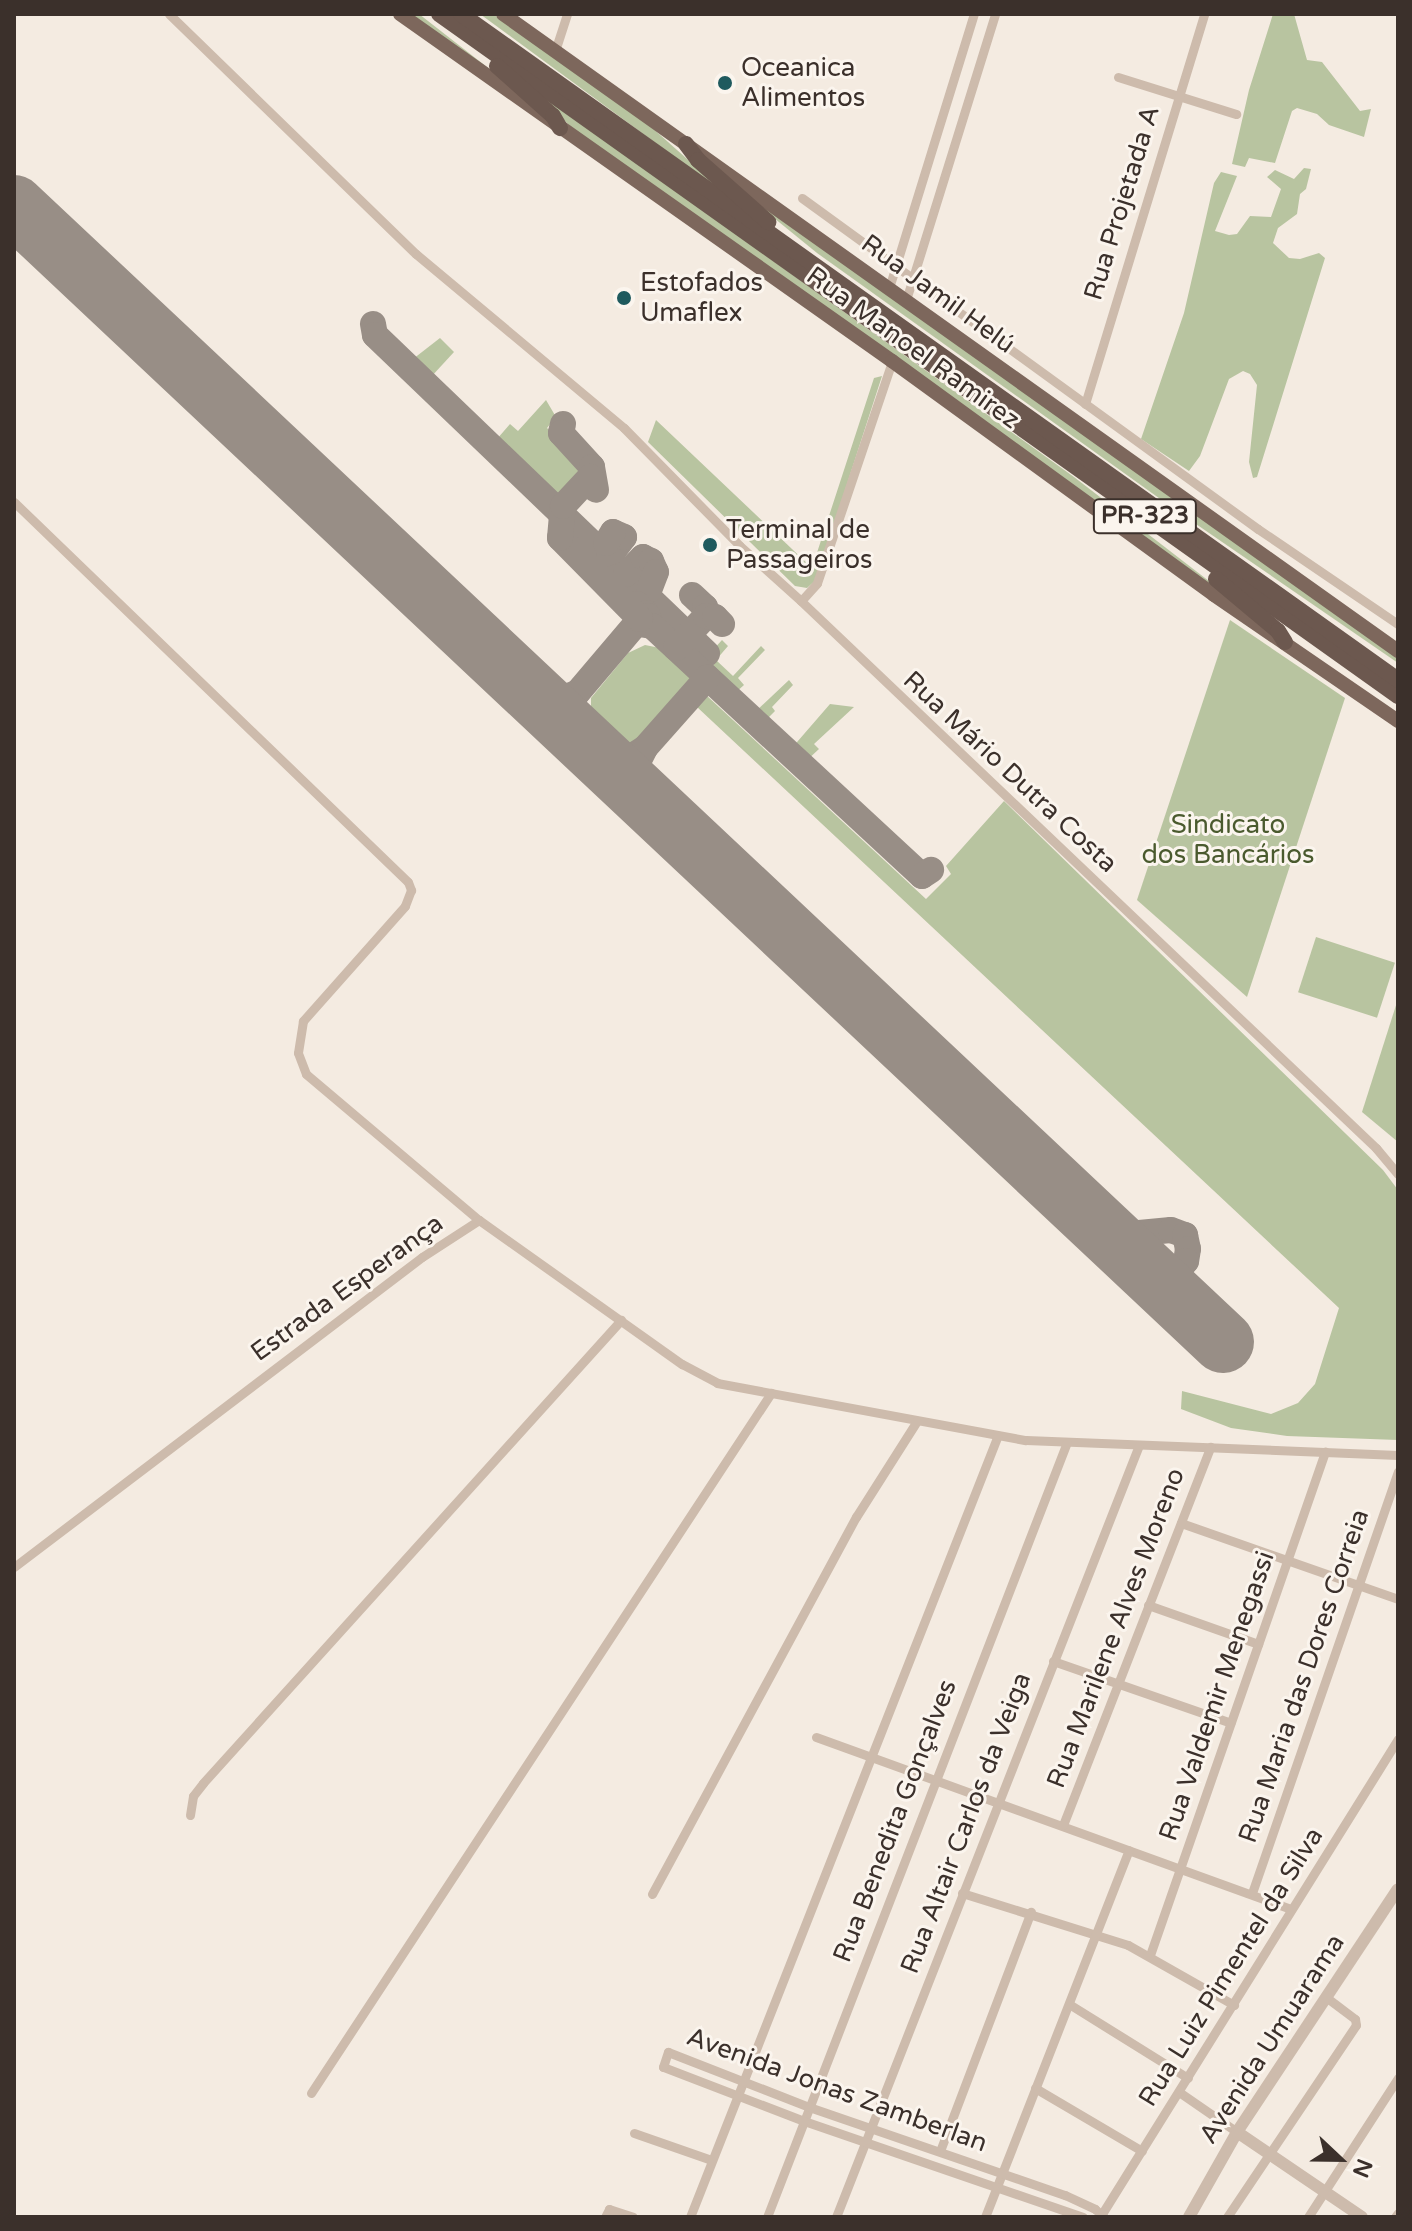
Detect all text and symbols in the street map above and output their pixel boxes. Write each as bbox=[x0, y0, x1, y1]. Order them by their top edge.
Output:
place label: Oceanica Alimentos bbox=[741, 52, 865, 114]
marker: Oceanica Alimentos bbox=[716, 74, 734, 92]
street label: Rua Projetada A bbox=[1078, 102, 1166, 304]
street label: Rua Jamil Helú bbox=[855, 228, 1021, 360]
street label: Rua Manoel Ramirez bbox=[800, 260, 1026, 436]
place label: Estofados Umaflex bbox=[640, 267, 763, 328]
marker: Estofados Umaflex bbox=[615, 289, 633, 307]
road number: PR-323 bbox=[1091, 496, 1199, 536]
place label: Terminal de Passageiros bbox=[726, 514, 872, 576]
marker: Terminal de Passageiros bbox=[701, 536, 719, 554]
street label: Rua Mário Dutra Costa bbox=[897, 665, 1123, 879]
park label: Sindicato dos Bancários bbox=[1141, 809, 1315, 870]
street label: Estrada Esperança bbox=[245, 1208, 449, 1368]
street label: Rua Marilene Alves Moreno bbox=[1040, 1464, 1192, 1792]
street label: Rua Maria das Dores Correia bbox=[1232, 1505, 1376, 1847]
street label: Rua Valdemir Menegassi bbox=[1153, 1547, 1281, 1845]
street label: Rua Altair Carlos da Veiga bbox=[894, 1668, 1038, 1978]
street label: Rua Benedita Gonçalves bbox=[827, 1675, 963, 1967]
street label: Rua Luiz Pimentel da Silva bbox=[1132, 1822, 1330, 2112]
street label: Avenida Umuarama bbox=[1193, 1928, 1351, 2150]
street label: Avenida Jonas Zamberlan bbox=[682, 2021, 992, 2159]
north arrow bbox=[1300, 2119, 1380, 2199]
text: N bbox=[1347, 2155, 1378, 2181]

